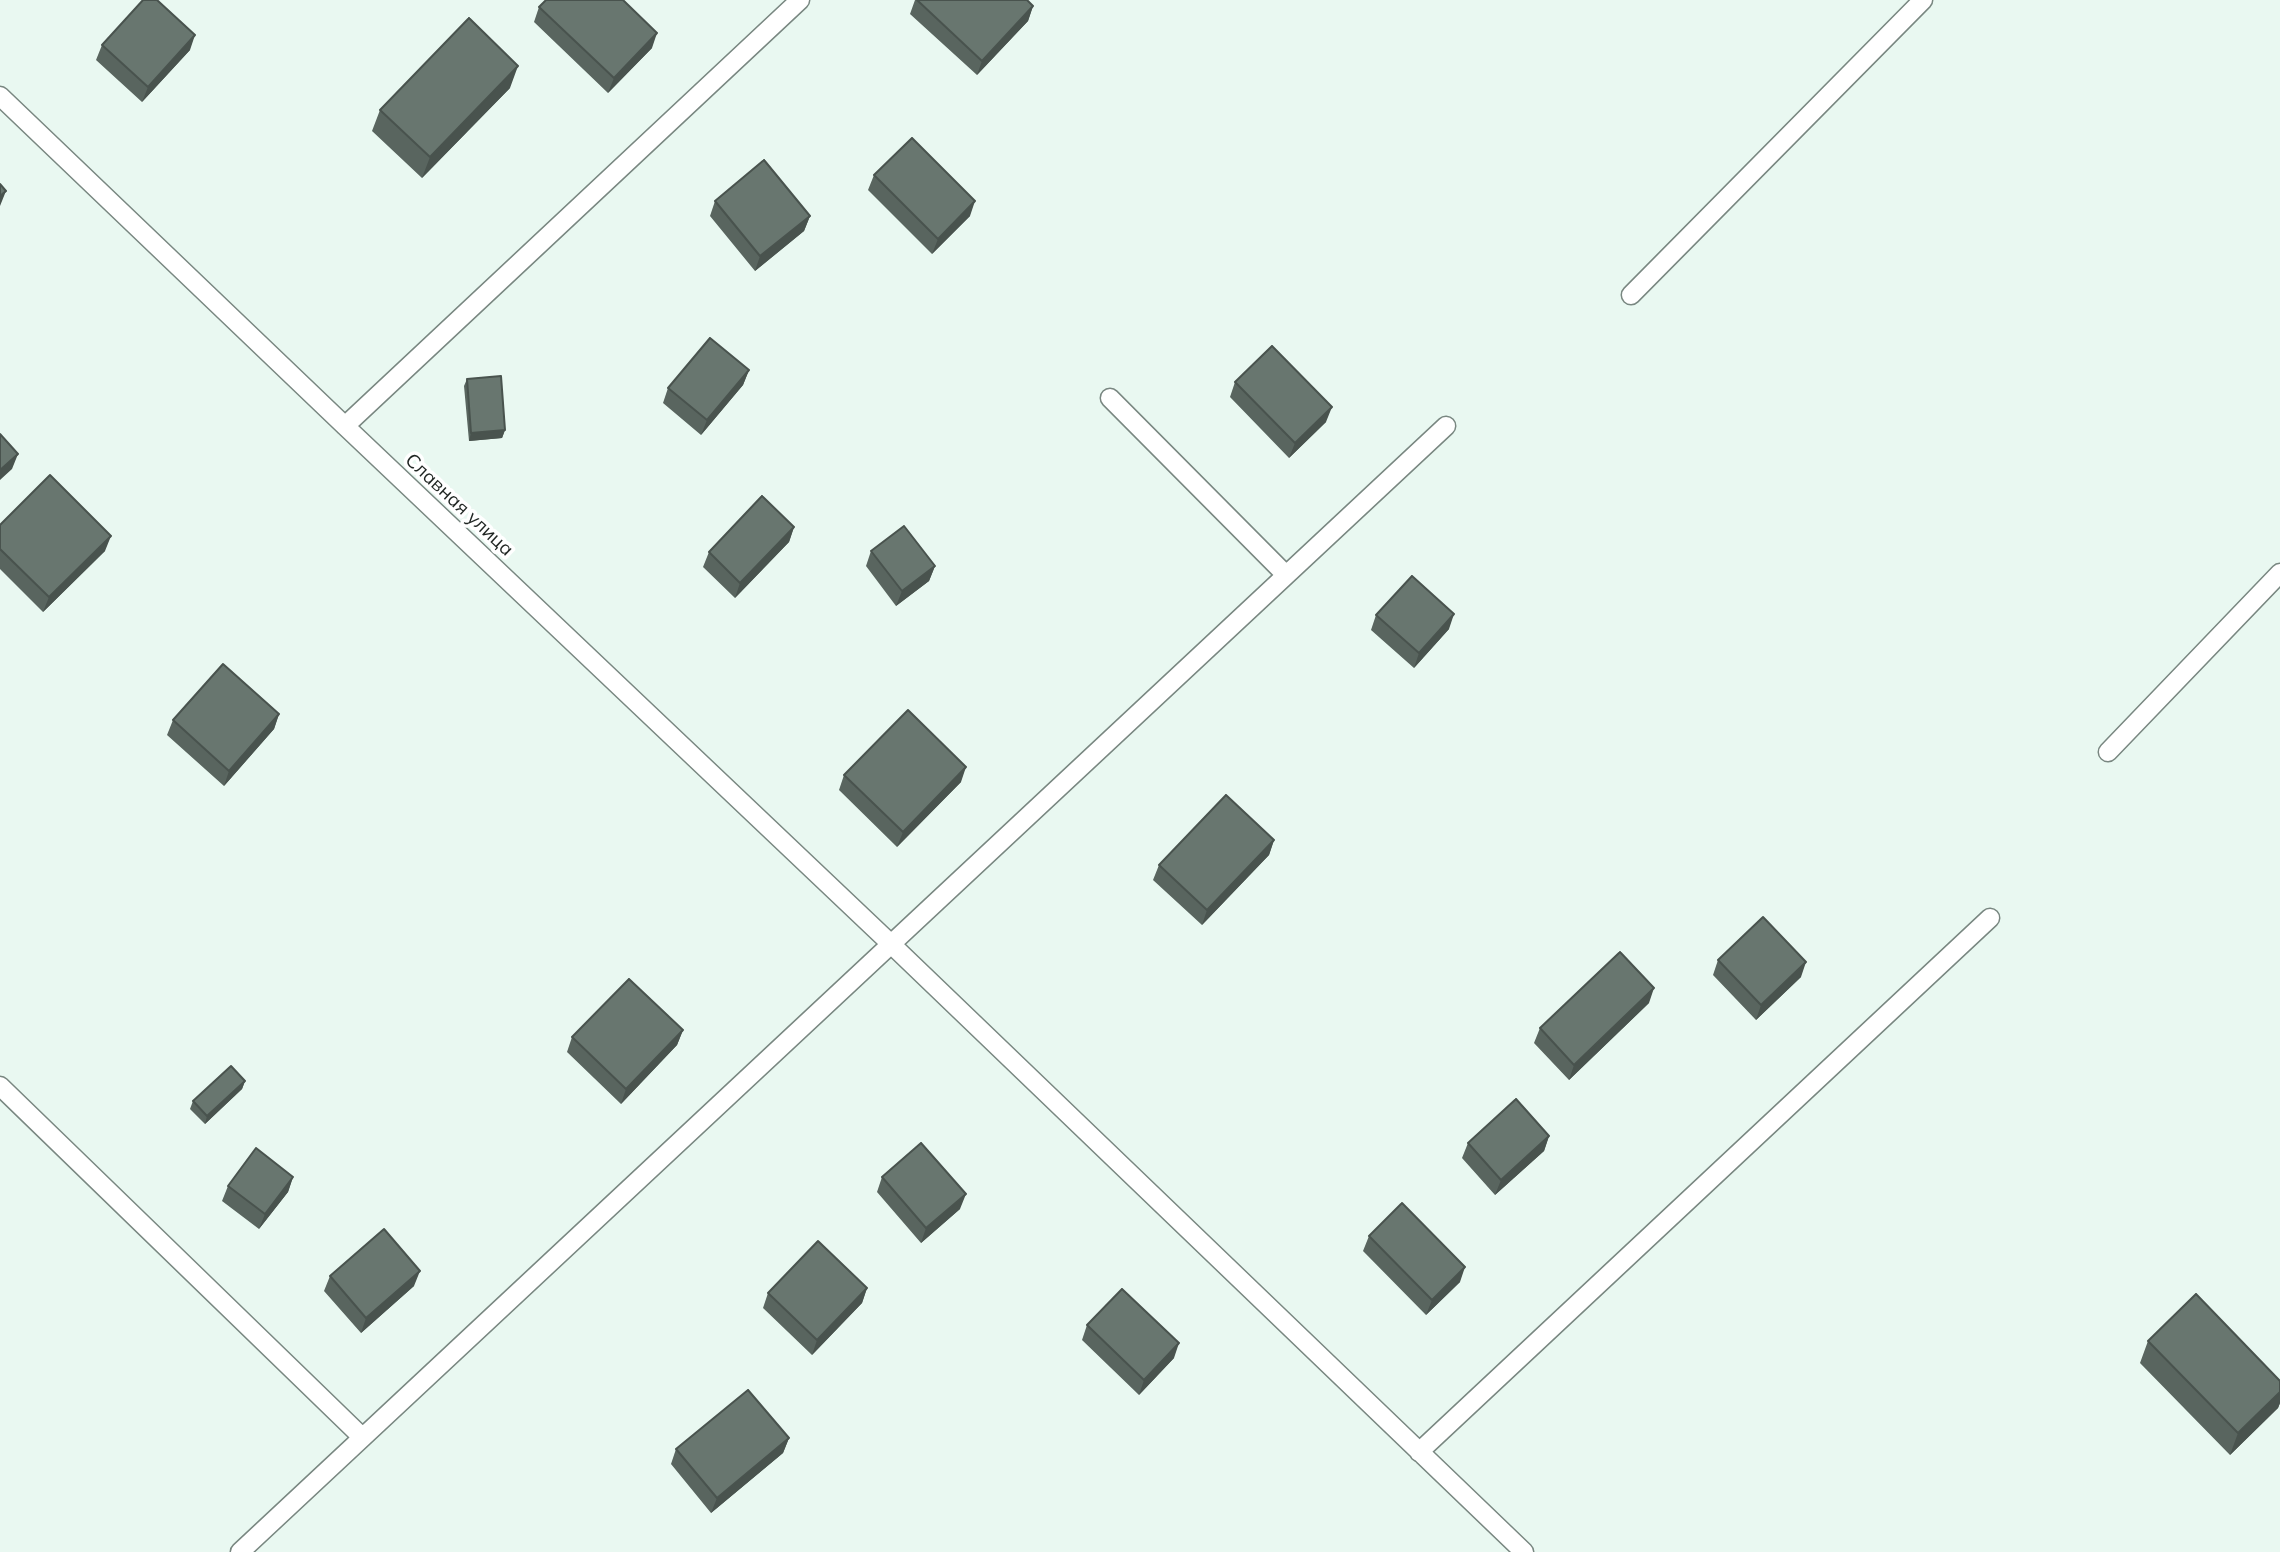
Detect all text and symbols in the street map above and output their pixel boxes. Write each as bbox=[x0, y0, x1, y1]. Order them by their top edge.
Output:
street label: Славная улица bbox=[400, 449, 518, 561]

